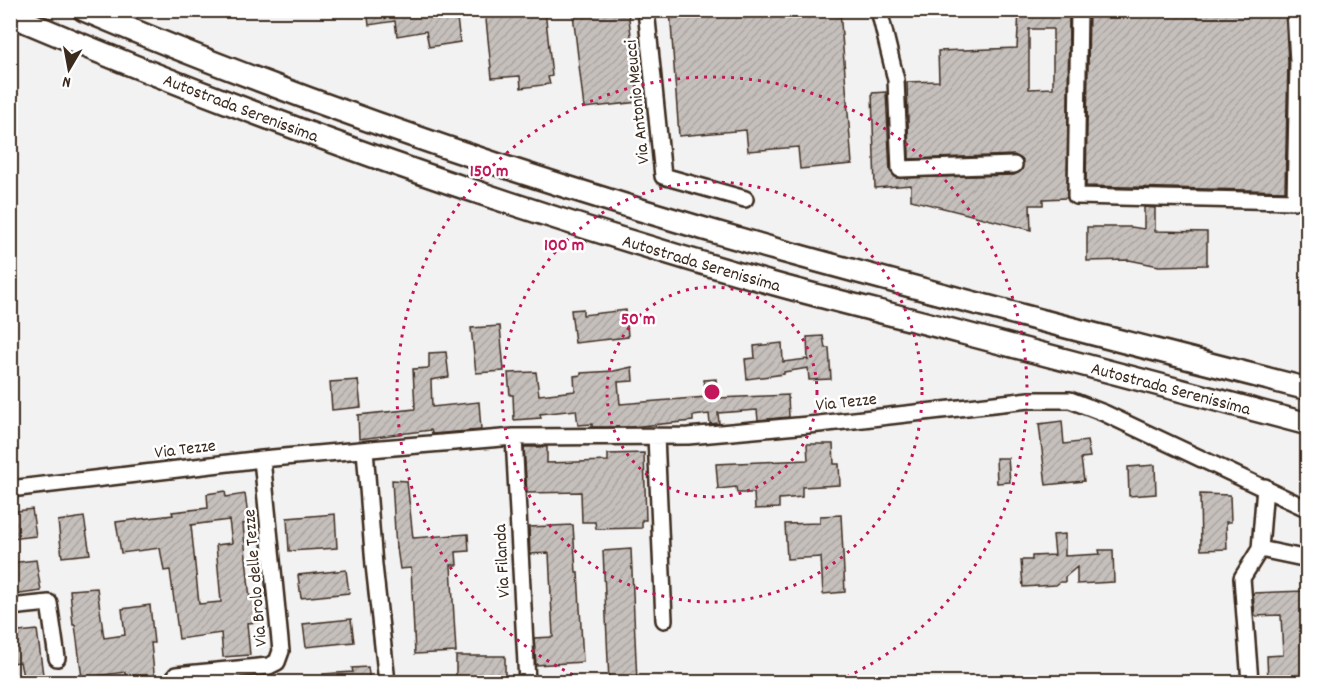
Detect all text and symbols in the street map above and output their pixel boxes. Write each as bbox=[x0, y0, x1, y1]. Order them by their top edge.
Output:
street label: Via Antonio Meucci bbox=[620, 38, 657, 165]
north arrow bbox=[39, 39, 99, 99]
text: N bbox=[61, 69, 73, 93]
street label: Autostrada Serenissima bbox=[159, 69, 322, 151]
text: 150 m bbox=[470, 160, 508, 185]
street label: Autostrada Serenissima bbox=[619, 230, 784, 300]
text: 100 m bbox=[544, 234, 584, 259]
text: 50 m bbox=[621, 308, 655, 333]
street label: Autostrada Serenissima bbox=[1088, 357, 1254, 424]
centre of rings bbox=[702, 382, 722, 402]
street label: Via Tezze bbox=[814, 388, 878, 419]
street label: Via Tezze bbox=[153, 434, 217, 467]
street label: Via Brolo delle Tezze bbox=[238, 508, 275, 648]
street label: Via Filanda bbox=[489, 523, 518, 598]

